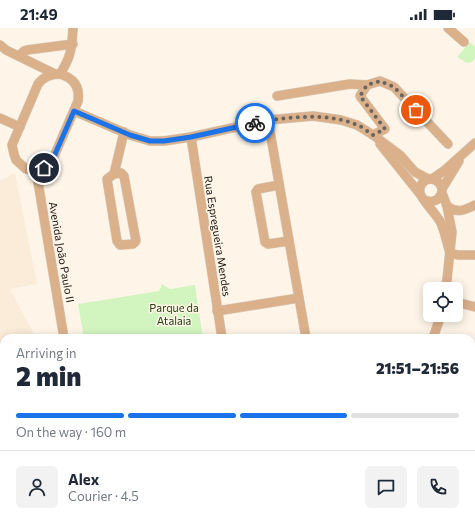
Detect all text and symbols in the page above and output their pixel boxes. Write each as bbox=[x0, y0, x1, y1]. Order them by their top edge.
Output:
text: 21:49 bbox=[20, 5, 58, 23]
pin bbox=[399, 93, 433, 127]
icon: bag bbox=[405, 99, 427, 121]
courier bbox=[235, 103, 275, 143]
icon: bike bbox=[244, 112, 266, 134]
pin bbox=[27, 151, 61, 185]
icon: home bbox=[33, 157, 55, 179]
street label: Rua Espregueira Mendes bbox=[202, 175, 234, 297]
street label: Avenida João Paulo II bbox=[46, 200, 77, 304]
map controls bbox=[423, 282, 463, 322]
button: locate bbox=[423, 282, 463, 322]
park label: Parque da Atalaia bbox=[149, 301, 199, 327]
text: Arriving in bbox=[16, 345, 76, 361]
text: 21:51–21:56 bbox=[376, 359, 459, 377]
text: 2 min bbox=[16, 360, 81, 391]
text: On the way · 160 m bbox=[16, 424, 126, 440]
button: person bbox=[16, 466, 58, 508]
button: chat bbox=[365, 466, 407, 508]
button: phone bbox=[417, 466, 459, 508]
text: Alex bbox=[68, 470, 99, 488]
text: Courier · 4.5 bbox=[68, 488, 139, 504]

